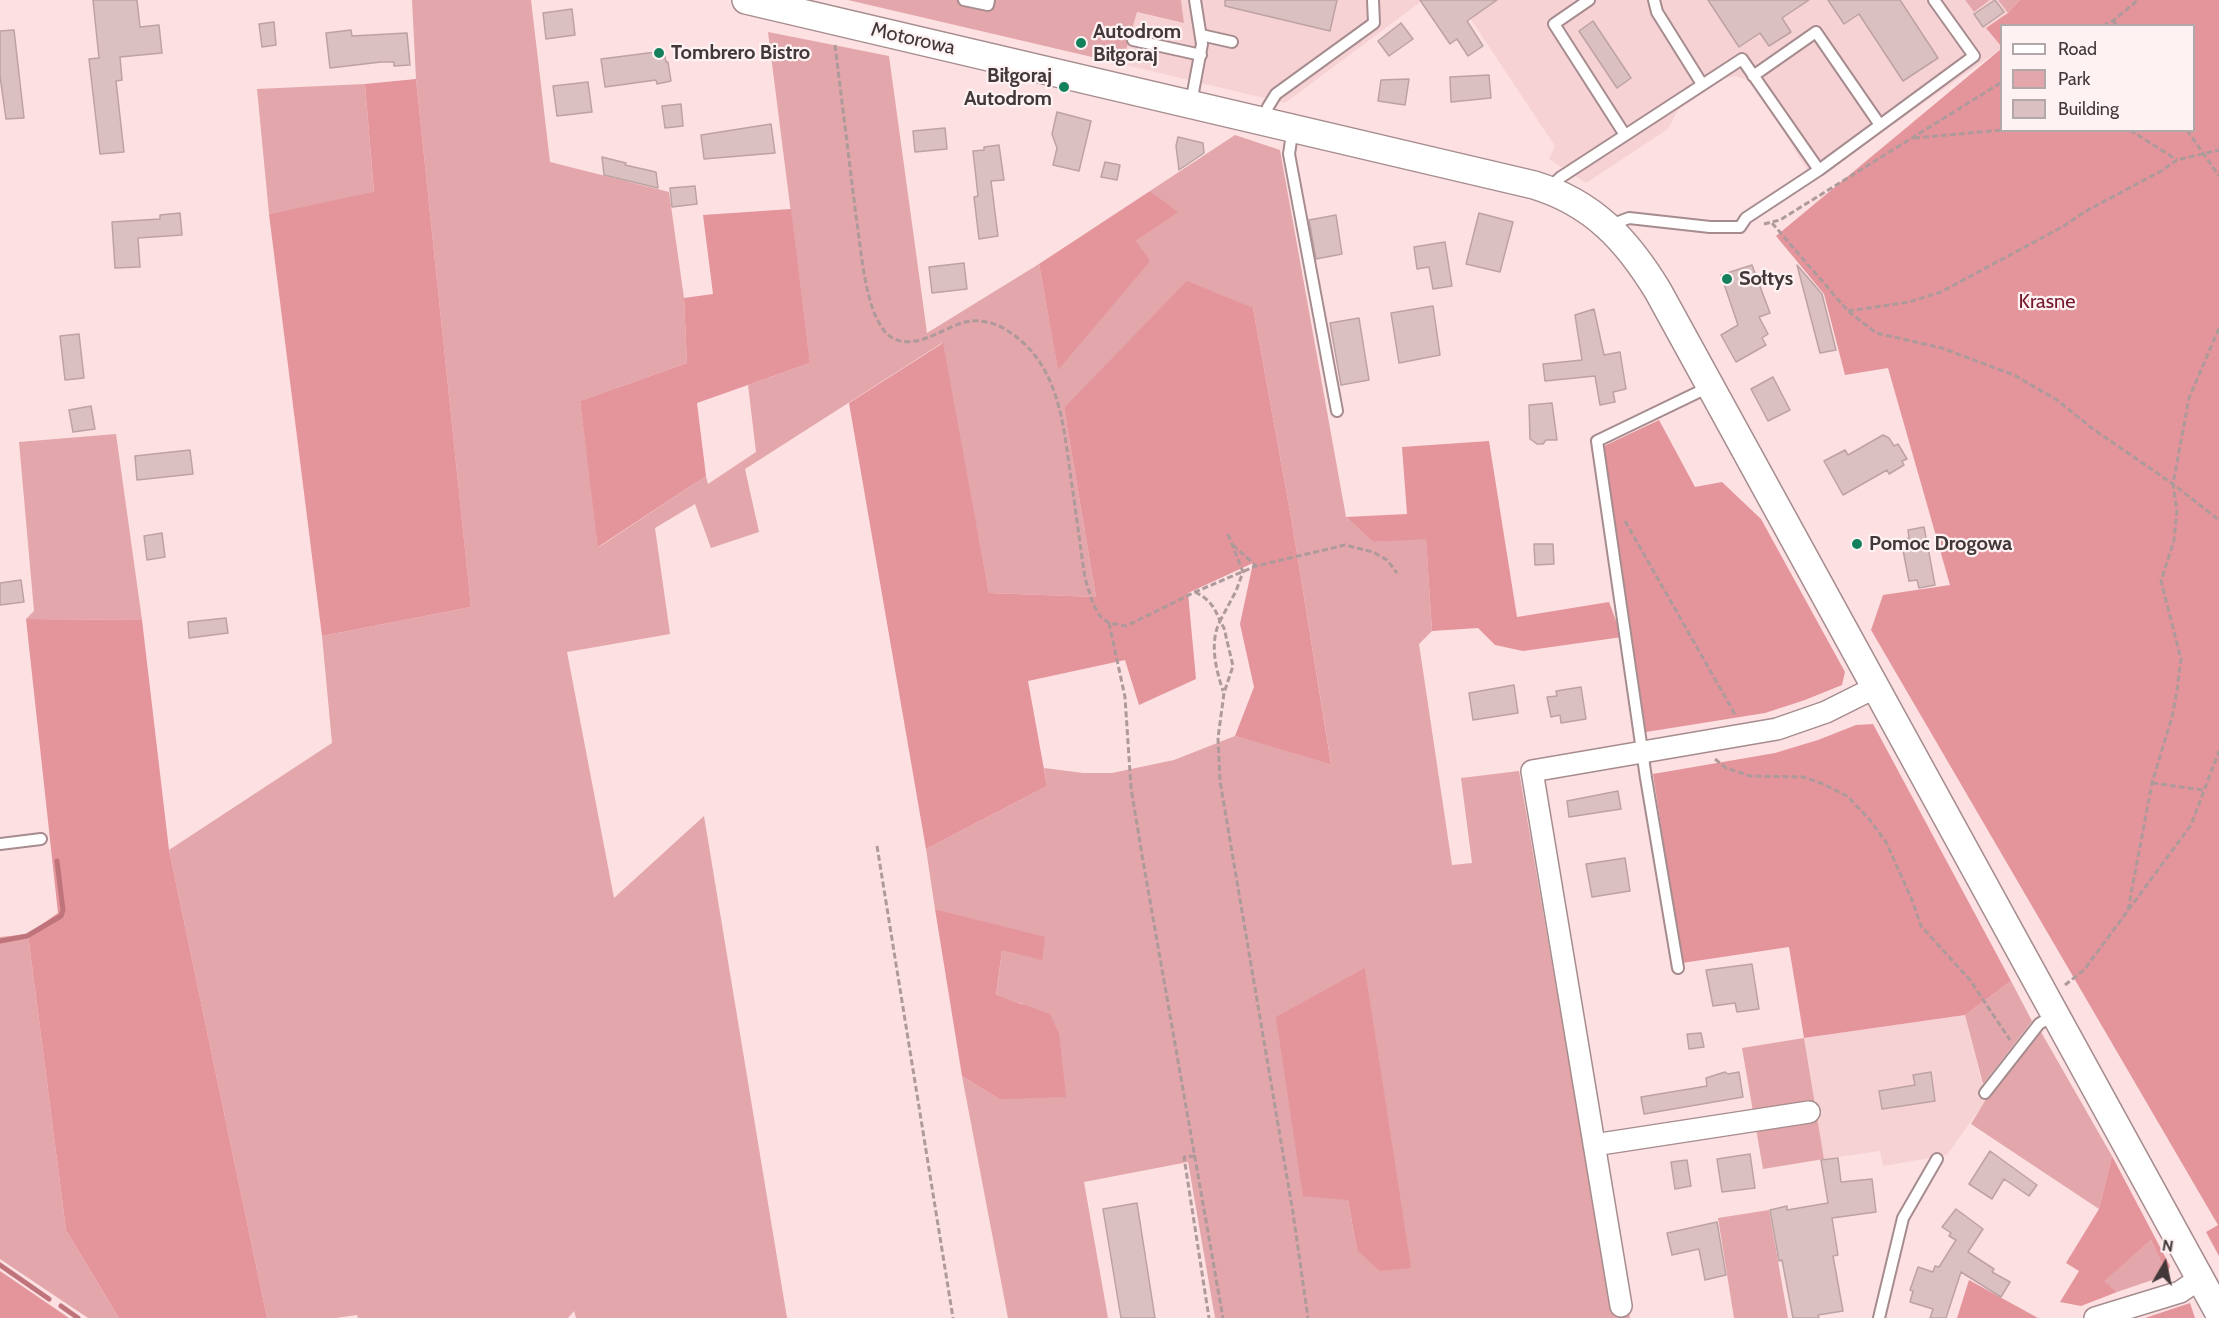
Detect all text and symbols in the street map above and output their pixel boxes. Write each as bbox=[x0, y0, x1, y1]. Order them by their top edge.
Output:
street label: Motorowa bbox=[869, 18, 957, 60]
place label: Autodrom Biłgoraj bbox=[1093, 20, 1181, 67]
legend bbox=[2000, 24, 2195, 132]
marker: Autodrom Biłgoraj bbox=[1074, 36, 1088, 50]
text: Road bbox=[2058, 38, 2097, 60]
place label: Tombrero Bistro bbox=[671, 41, 810, 65]
marker: Tombrero Bistro bbox=[652, 46, 666, 60]
place label: Biłgoraj Autodrom bbox=[964, 64, 1052, 111]
text: Park bbox=[2058, 68, 2090, 90]
marker: Biłgoraj Autodrom bbox=[1057, 80, 1071, 94]
text: Building bbox=[2058, 98, 2119, 120]
place label: Sołtys bbox=[1739, 267, 1793, 291]
marker: Sołtys bbox=[1720, 272, 1734, 286]
park label: Krasne bbox=[2019, 290, 2075, 314]
place label: Pomoc Drogowa bbox=[1869, 532, 2012, 556]
marker: Pomoc Drogowa bbox=[1850, 537, 1864, 551]
north arrow bbox=[2135, 1234, 2195, 1294]
text: N bbox=[2161, 1235, 2175, 1256]

